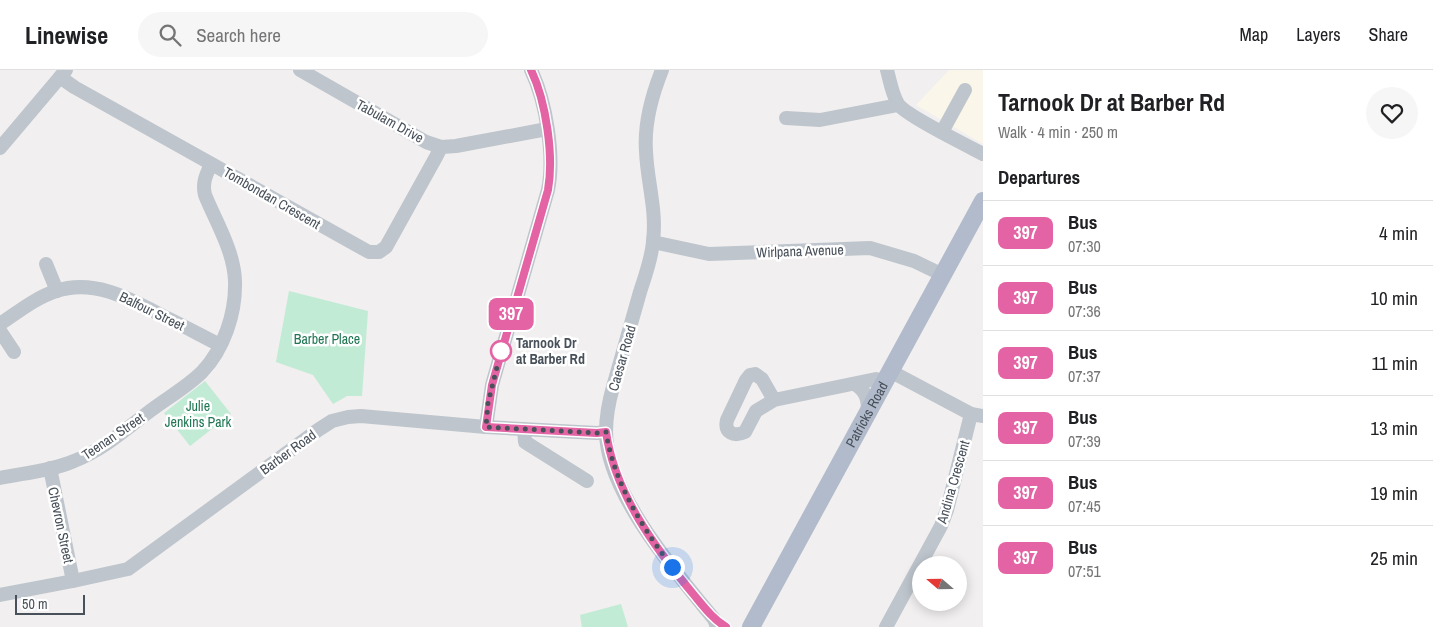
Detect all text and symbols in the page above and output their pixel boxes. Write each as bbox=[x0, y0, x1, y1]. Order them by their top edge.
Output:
search box bbox=[138, 12, 488, 57]
text: Linewise bbox=[25, 19, 108, 51]
icon: search bbox=[156, 21, 184, 49]
text: Search here bbox=[196, 22, 281, 48]
text: Map bbox=[1240, 22, 1268, 47]
text: Layers bbox=[1296, 22, 1341, 47]
text: Share bbox=[1369, 22, 1408, 47]
text: Tarnook Dr at Barber Rd bbox=[998, 86, 1225, 118]
button: heart bbox=[1366, 87, 1418, 139]
street label: Tabulam Drive bbox=[353, 95, 427, 147]
text: Walk · 4 min · 250 m bbox=[998, 121, 1118, 143]
street label: Tombondan Crescent bbox=[220, 163, 324, 233]
text: Departures bbox=[998, 164, 1080, 190]
text: Bus bbox=[1068, 209, 1097, 235]
text: 397 bbox=[1013, 220, 1038, 245]
text: 4 min bbox=[1379, 220, 1418, 246]
text: 07:30 bbox=[1068, 235, 1101, 257]
street label: Wirlpana Avenue bbox=[756, 240, 844, 262]
text: Bus bbox=[1068, 274, 1097, 300]
text: 397 bbox=[1013, 285, 1038, 310]
text: 10 min bbox=[1370, 285, 1418, 311]
street label: Balfour Street bbox=[117, 288, 187, 334]
line badge: 397 bbox=[482, 298, 540, 330]
text: 07:36 bbox=[1068, 300, 1101, 322]
text: 397 bbox=[499, 301, 523, 326]
street label: Caesar Road bbox=[604, 323, 640, 393]
park label: Barber Place bbox=[294, 330, 360, 348]
place label: Tarnook Dr at Barber Rd bbox=[516, 334, 585, 368]
text: Bus bbox=[1068, 339, 1097, 365]
marker: Tarnook Dr at Barber Rd bbox=[490, 340, 512, 362]
text: 397 bbox=[1013, 350, 1038, 375]
text: 11 min bbox=[1372, 350, 1418, 376]
text: 07:37 bbox=[1068, 365, 1101, 387]
street label: Patricks Road bbox=[842, 378, 892, 450]
park label: Julie Jenkins Park bbox=[165, 397, 231, 431]
text: Bus bbox=[1068, 404, 1097, 430]
street label: Teenan Street bbox=[78, 409, 148, 463]
text: 397 bbox=[1013, 415, 1038, 440]
text: 13 min bbox=[1370, 415, 1418, 441]
street label: Barber Road bbox=[256, 426, 320, 478]
text: 07:39 bbox=[1068, 430, 1101, 452]
street label: Andina Crescent bbox=[932, 438, 973, 527]
text: Bus bbox=[1068, 469, 1097, 495]
text: 397 bbox=[1013, 480, 1038, 505]
text: 19 min bbox=[1370, 480, 1418, 506]
street label: Chevron Street bbox=[44, 485, 78, 565]
text: 07:45 bbox=[1068, 495, 1101, 517]
text: Bus bbox=[1068, 534, 1097, 560]
text: 397 bbox=[1013, 545, 1038, 570]
text: 25 min bbox=[1370, 545, 1418, 571]
your location bbox=[660, 555, 685, 580]
north arrow bbox=[912, 556, 968, 611]
map controls bbox=[912, 556, 967, 611]
text: 07:51 bbox=[1068, 560, 1101, 582]
scale bar bbox=[15, 592, 85, 615]
text: 50 m bbox=[22, 595, 48, 613]

